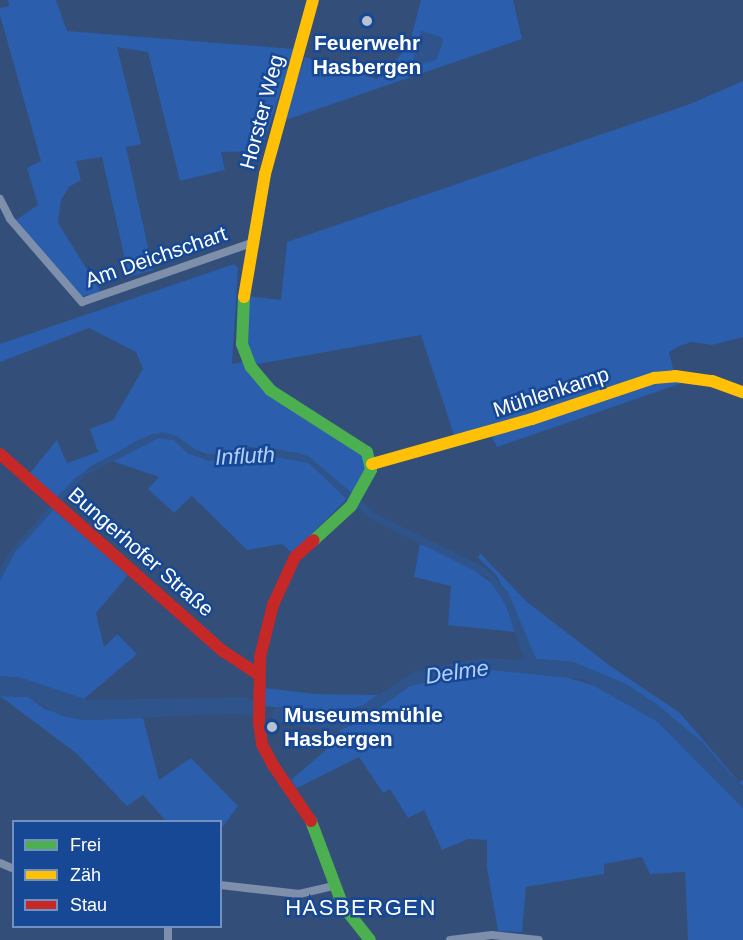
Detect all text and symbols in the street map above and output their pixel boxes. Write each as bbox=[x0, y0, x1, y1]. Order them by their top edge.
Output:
marker: Feuerwehr Hasbergen bbox=[360, 14, 374, 28]
place label: Feuerwehr Hasbergen bbox=[313, 30, 421, 80]
street label: Horster Weg bbox=[235, 52, 289, 172]
street label: Am Deichschart bbox=[82, 221, 230, 293]
street label: Mühlenkamp bbox=[490, 361, 612, 423]
water label: Influth bbox=[214, 441, 276, 471]
street label: Bungerhofer Straße bbox=[63, 482, 219, 622]
water label: Delme bbox=[424, 655, 490, 689]
place label: Museumsmühle Hasbergen bbox=[284, 702, 443, 752]
marker: Museumsmühle Hasbergen bbox=[265, 720, 279, 734]
legend bbox=[12, 820, 222, 928]
text: Frei bbox=[70, 835, 101, 855]
text: Zäh bbox=[70, 865, 101, 885]
text: Stau bbox=[70, 895, 107, 915]
district label: HASBERGEN bbox=[285, 895, 437, 921]

